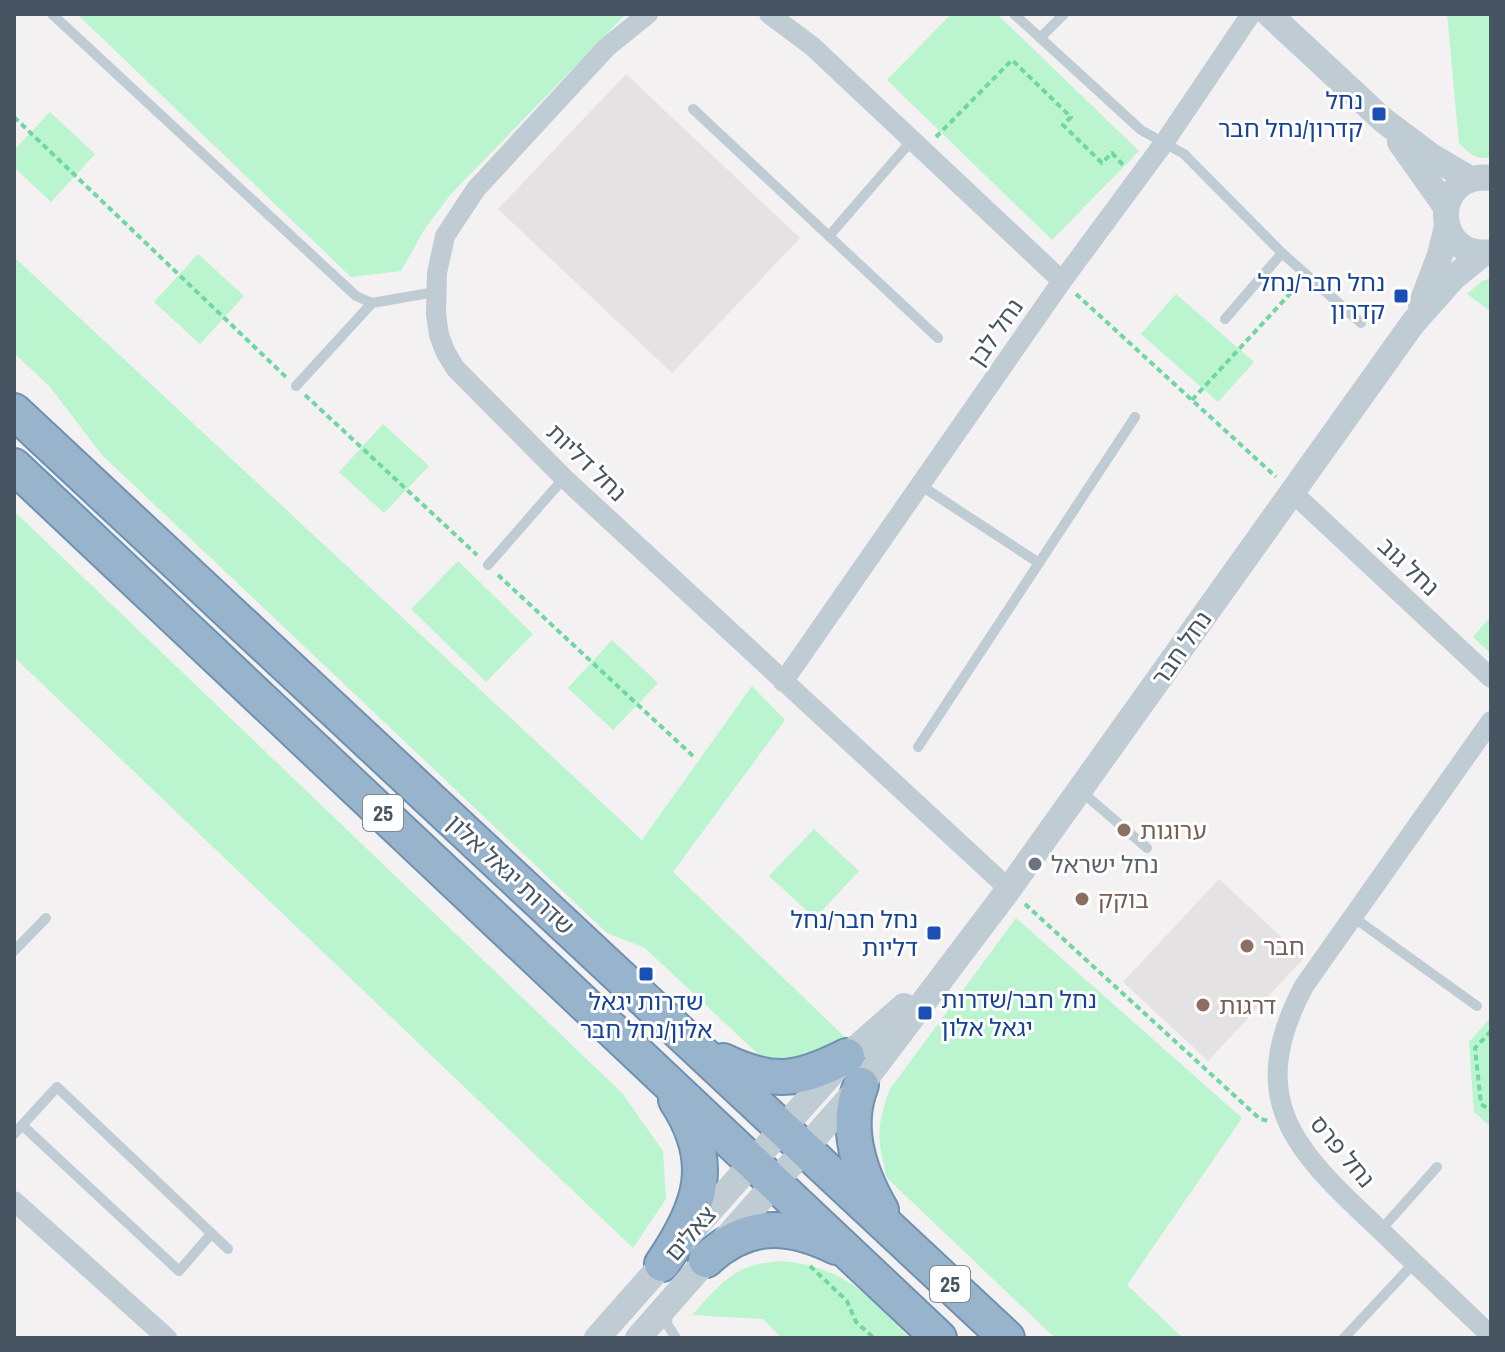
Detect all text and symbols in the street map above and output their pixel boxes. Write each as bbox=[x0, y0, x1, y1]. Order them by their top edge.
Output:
place label: נחל קדרון/נחל חבר bbox=[1218, 84, 1363, 144]
marker: נחל קדרון/נחל חבר bbox=[1370, 105, 1388, 123]
place label: נחל חבר/נחל קדרון bbox=[1257, 266, 1385, 326]
marker: נחל חבר/נחל קדרון bbox=[1392, 287, 1410, 305]
street label: נחל לבן bbox=[960, 292, 1030, 372]
street label: נחל דליות bbox=[540, 416, 634, 508]
street label: נחל גוב bbox=[1371, 529, 1447, 603]
street label: נחל חבר bbox=[1144, 604, 1218, 692]
road number: 25 bbox=[363, 795, 403, 831]
street label: שדרות יגאל אלון bbox=[440, 807, 582, 941]
place label: ערוגות bbox=[1140, 814, 1207, 846]
marker: ערוגות bbox=[1115, 821, 1133, 839]
place label: נחל ישראל bbox=[1051, 848, 1159, 880]
marker: נחל ישראל bbox=[1026, 855, 1044, 873]
place label: בוקק bbox=[1098, 883, 1149, 915]
marker: בוקק bbox=[1073, 890, 1091, 908]
place label: נחל חבר/נחל דליות bbox=[790, 903, 918, 963]
marker: נחל חבר/נחל דליות bbox=[925, 924, 943, 942]
place label: חבר bbox=[1263, 930, 1305, 962]
marker: חבר bbox=[1238, 937, 1256, 955]
marker: שדרות יגאל אלון/נחל חבר bbox=[637, 965, 655, 983]
place label: נחל חבר/שדרות יגאל אלון bbox=[941, 983, 1097, 1043]
place label: שדרות יגאל אלון/נחל חבר bbox=[580, 985, 712, 1045]
place label: דרגות bbox=[1219, 989, 1276, 1021]
marker: דרגות bbox=[1194, 996, 1212, 1014]
marker: נחל חבר/שדרות יגאל אלון bbox=[916, 1004, 934, 1022]
street label: נחל פרס bbox=[1303, 1108, 1383, 1194]
street label: צאלים bbox=[657, 1199, 723, 1267]
road number: 25 bbox=[930, 1266, 970, 1302]

